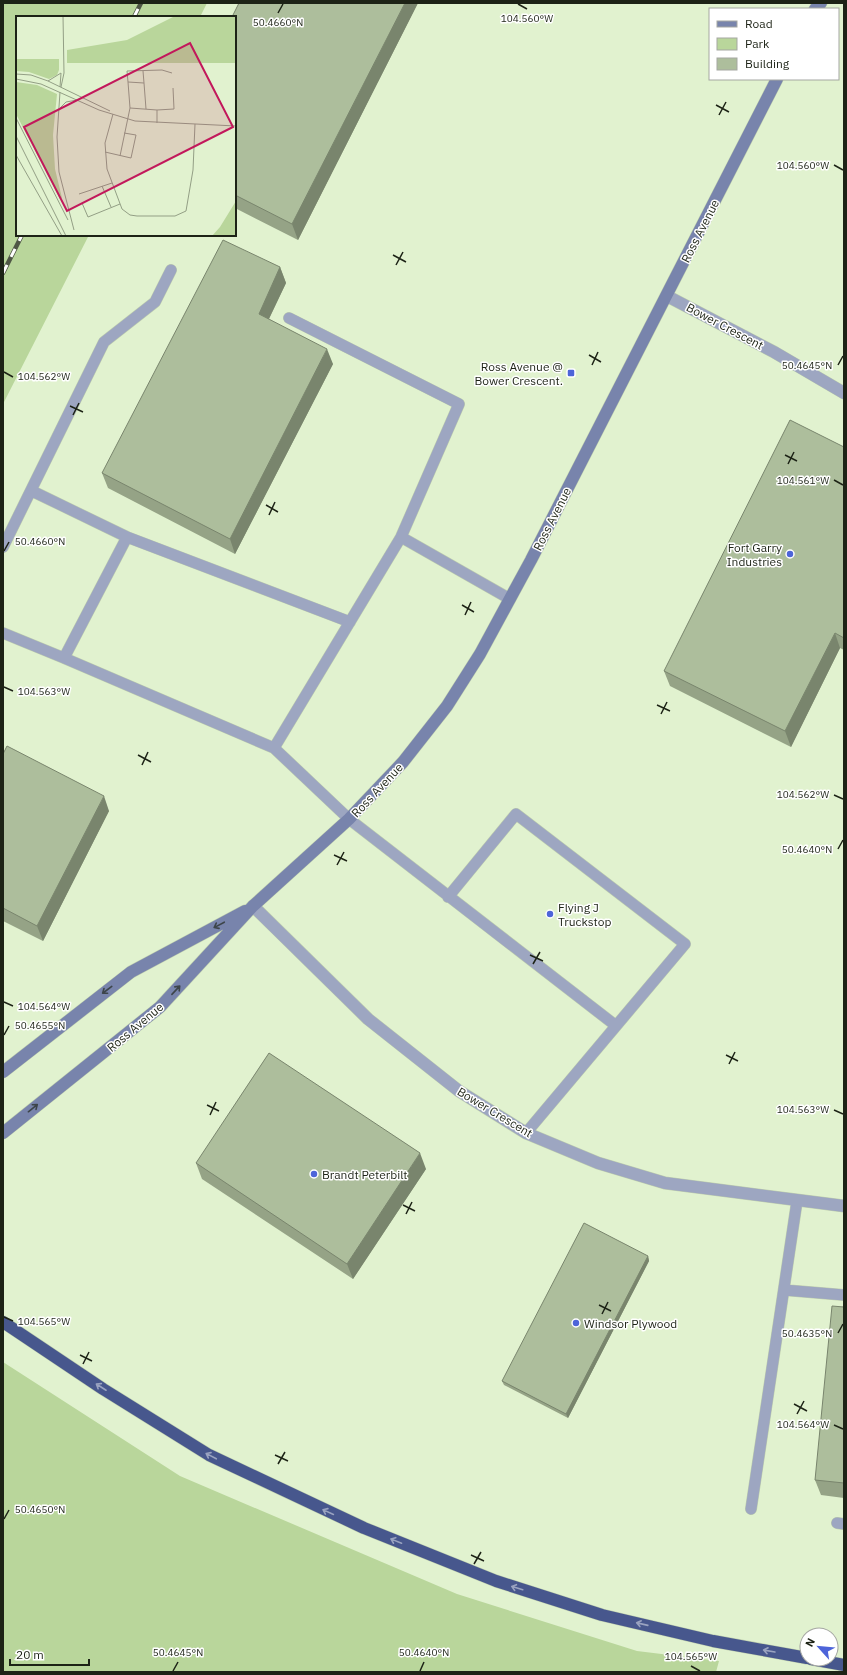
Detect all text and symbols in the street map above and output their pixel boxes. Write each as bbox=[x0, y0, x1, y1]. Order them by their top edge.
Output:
legend bbox=[709, 8, 839, 80]
text: 104.560°W bbox=[501, 12, 553, 25]
inset map bbox=[16, 16, 236, 236]
text: 50.4660°N bbox=[253, 16, 303, 29]
text: Road bbox=[745, 16, 773, 31]
text: Park bbox=[745, 36, 770, 51]
text: Building bbox=[745, 56, 790, 71]
text: 104.560°W bbox=[777, 159, 829, 172]
street label: Ross Avenue bbox=[678, 197, 722, 265]
street label: Bower Crescent bbox=[684, 299, 766, 353]
place label: Ross Avenue @ Bower Crescent. bbox=[474, 359, 563, 388]
text: 50.4645°N bbox=[782, 359, 832, 372]
marker: Ross Avenue @ Bower Crescent. bbox=[566, 368, 576, 378]
text: 104.562°W bbox=[18, 370, 70, 383]
text: 104.561°W bbox=[777, 474, 829, 487]
street label: Ross Avenue bbox=[530, 485, 574, 553]
text: 50.4660°N bbox=[15, 535, 65, 548]
place label: Fort Garry Industries bbox=[727, 540, 782, 569]
marker: Fort Garry Industries bbox=[785, 549, 795, 559]
text: 104.563°W bbox=[18, 685, 70, 698]
street label: Ross Avenue bbox=[348, 759, 406, 820]
text: 104.562°W bbox=[777, 788, 829, 801]
text: 50.4640°N bbox=[782, 843, 832, 856]
place label: Flying J Truckstop bbox=[558, 900, 611, 929]
marker: Flying J Truckstop bbox=[545, 909, 555, 919]
one-way arrow bbox=[213, 921, 225, 929]
one-way arrow bbox=[172, 984, 181, 995]
one-way arrow bbox=[101, 986, 112, 995]
street label: Ross Avenue bbox=[104, 999, 166, 1055]
text: 104.564°W bbox=[18, 1000, 70, 1013]
text: 50.4655°N bbox=[15, 1019, 65, 1032]
street label: Bower Crescent bbox=[455, 1084, 535, 1140]
text: 104.563°W bbox=[777, 1103, 829, 1116]
one-way arrow bbox=[28, 1104, 39, 1113]
place label: Brandt Peterbilt bbox=[322, 1167, 408, 1182]
marker: Brandt Peterbilt bbox=[309, 1169, 319, 1179]
text: 104.565°W bbox=[18, 1315, 70, 1328]
place label: Windsor Plywood bbox=[584, 1316, 677, 1331]
marker: Windsor Plywood bbox=[571, 1318, 581, 1328]
text: 50.4635°N bbox=[782, 1327, 832, 1340]
one-way arrow bbox=[96, 1383, 107, 1391]
text: 104.564°W bbox=[777, 1418, 829, 1431]
one-way arrow bbox=[205, 1451, 217, 1459]
text: 50.4650°N bbox=[15, 1503, 65, 1516]
one-way arrow bbox=[323, 1508, 335, 1515]
one-way arrow bbox=[390, 1537, 402, 1544]
one-way arrow bbox=[510, 1584, 523, 1591]
one-way arrow bbox=[635, 1620, 648, 1628]
north arrow bbox=[799, 1627, 839, 1667]
text: N bbox=[802, 1636, 818, 1649]
scale bar bbox=[10, 1641, 89, 1667]
text: 50.4645°N bbox=[153, 1646, 203, 1659]
text: 50.4640°N bbox=[399, 1646, 449, 1659]
text: 20 m bbox=[16, 1647, 44, 1662]
one-way arrow bbox=[763, 1647, 776, 1655]
text: 104.565°W bbox=[665, 1650, 717, 1663]

